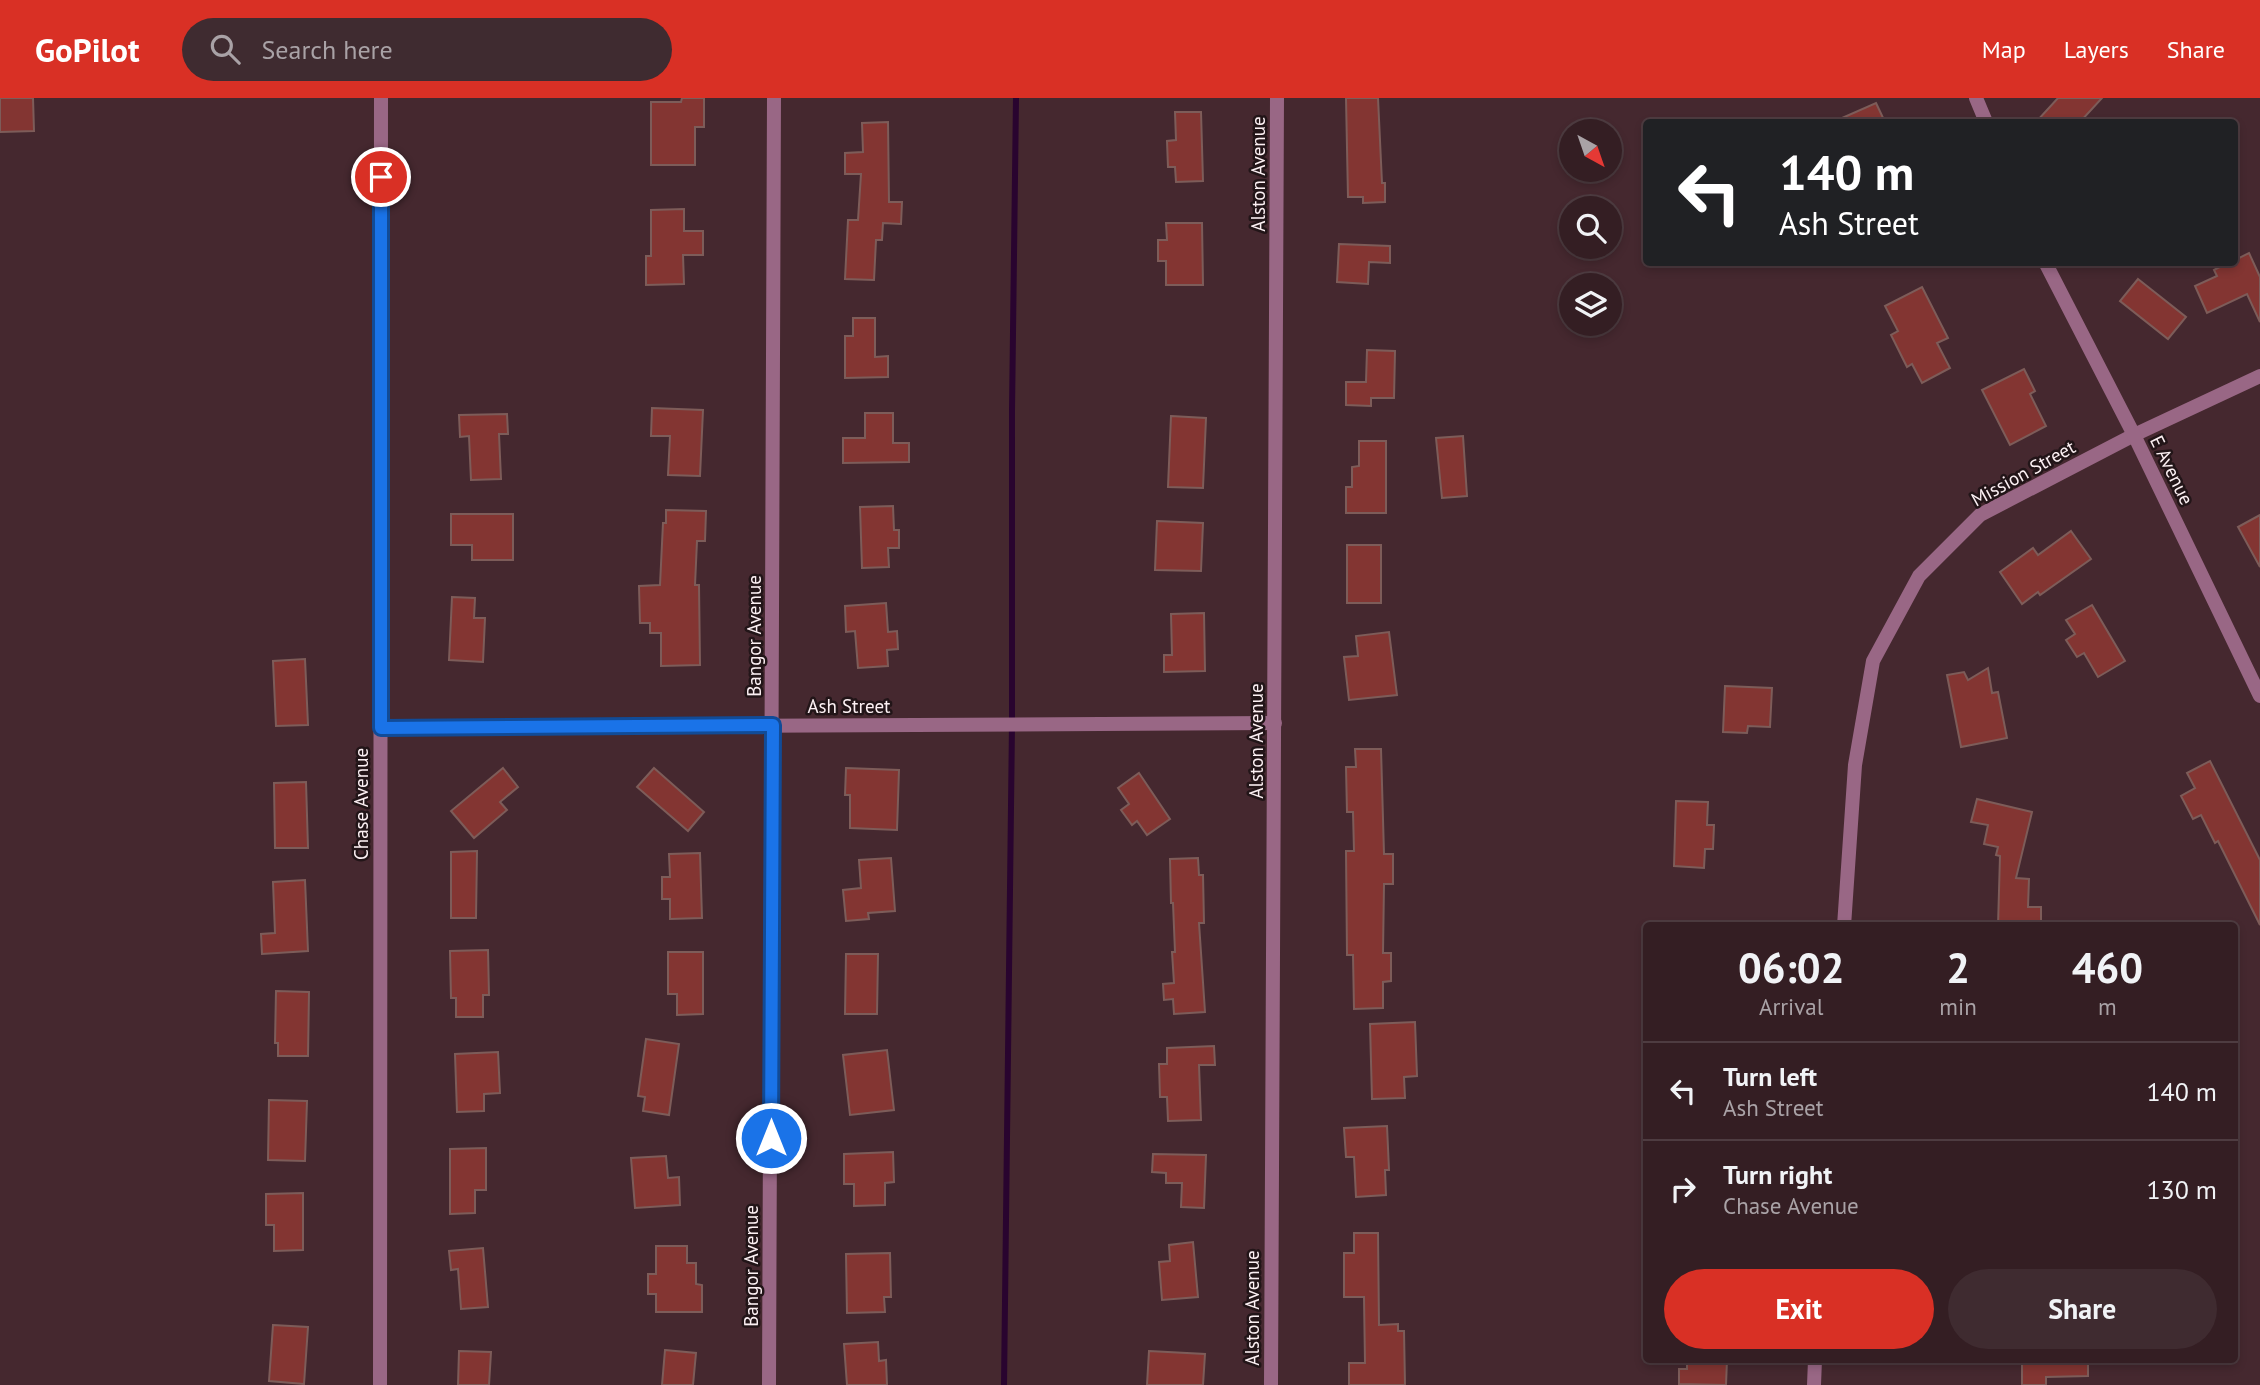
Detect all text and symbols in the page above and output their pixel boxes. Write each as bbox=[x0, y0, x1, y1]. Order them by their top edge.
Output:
search box bbox=[182, 18, 672, 81]
text: GoPilot bbox=[35, 28, 140, 71]
icon: search bbox=[206, 30, 244, 68]
text: Search here bbox=[262, 33, 393, 66]
text: Map bbox=[1982, 34, 2026, 65]
text: Layers bbox=[2064, 34, 2129, 65]
text: Share bbox=[2167, 34, 2225, 65]
street label: Alston Avenue bbox=[1246, 116, 1270, 232]
north arrow bbox=[1559, 119, 1622, 182]
map controls bbox=[1559, 119, 1622, 336]
text: 140 m bbox=[1779, 140, 1914, 204]
pin bbox=[351, 147, 411, 207]
icon: left bbox=[1664, 147, 1755, 238]
icon: arrive bbox=[362, 158, 400, 196]
button: search bbox=[1559, 196, 1622, 259]
text: Ash Street bbox=[1779, 202, 1919, 244]
button: layers bbox=[1559, 273, 1622, 336]
street label: E Avenue bbox=[2145, 431, 2199, 509]
street label: Mission Street bbox=[1967, 434, 2080, 511]
street label: Bangor Avenue bbox=[742, 575, 766, 697]
street label: Alston Avenue bbox=[1244, 683, 1268, 799]
street label: Ash Street bbox=[807, 694, 891, 718]
street label: Chase Avenue bbox=[349, 748, 373, 860]
text: 06:02 bbox=[1738, 940, 1844, 995]
text: 2 bbox=[1946, 940, 1970, 995]
text: 460 bbox=[2072, 940, 2143, 995]
text: Arrival bbox=[1759, 992, 1823, 1021]
text: min bbox=[1939, 992, 1977, 1021]
text: m bbox=[2098, 992, 2117, 1021]
text: Turn left bbox=[1723, 1060, 1817, 1093]
icon: left bbox=[1664, 1072, 1702, 1110]
text: 140 m bbox=[2146, 1075, 2217, 1108]
text: Ash Street bbox=[1723, 1093, 1824, 1122]
position arrow bbox=[734, 1101, 808, 1175]
text: Turn right bbox=[1723, 1158, 1832, 1191]
icon: right bbox=[1664, 1170, 1702, 1208]
text: 130 m bbox=[2146, 1173, 2217, 1206]
text: Chase Avenue bbox=[1723, 1191, 1859, 1220]
street label: Bangor Avenue bbox=[739, 1205, 763, 1327]
street label: Alston Avenue bbox=[1240, 1250, 1264, 1366]
button: Exit bbox=[1664, 1269, 1934, 1349]
button: Share bbox=[1948, 1269, 2217, 1349]

